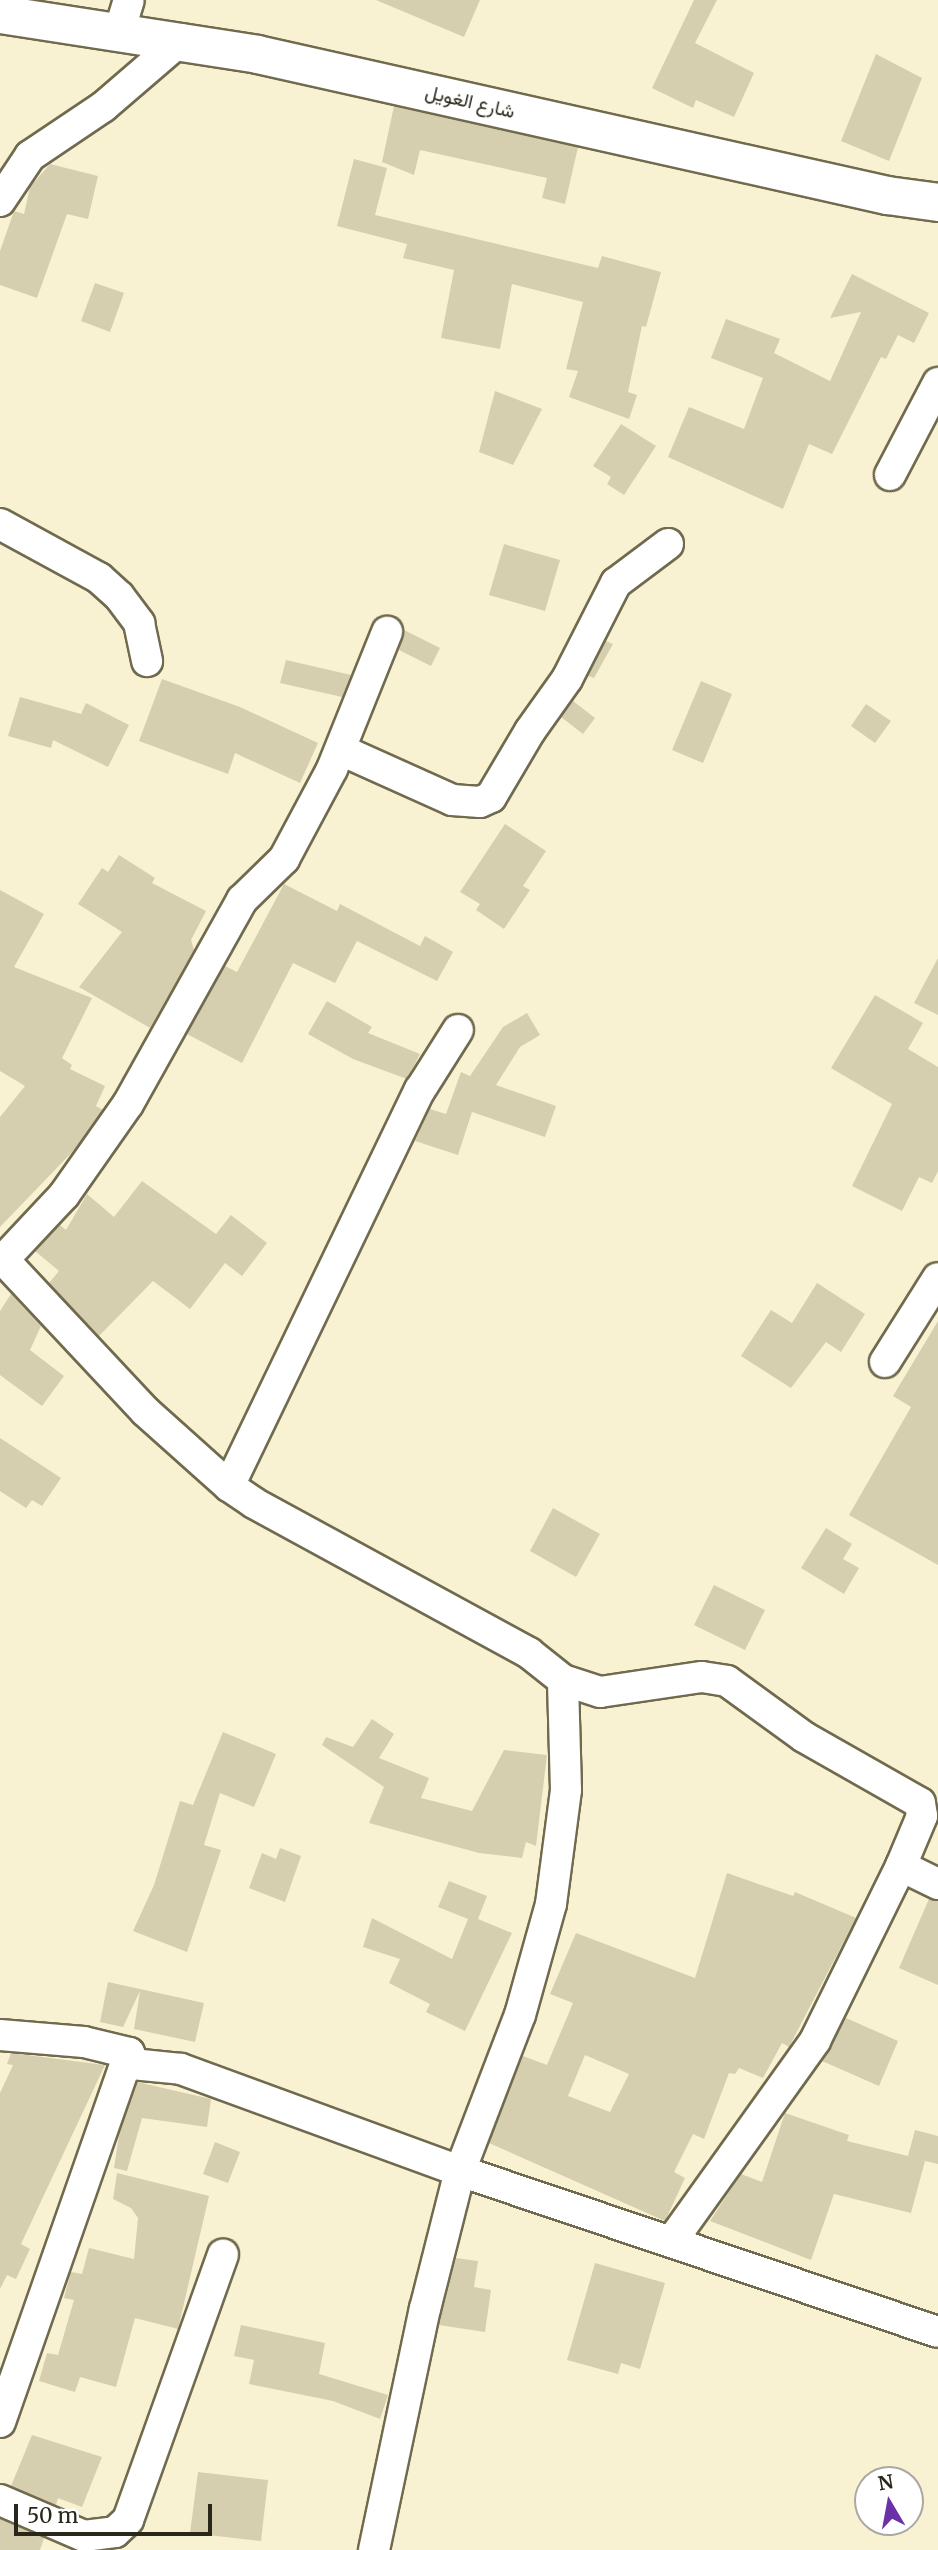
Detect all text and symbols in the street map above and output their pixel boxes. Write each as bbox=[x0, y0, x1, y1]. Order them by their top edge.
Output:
street label: شارع الغويل bbox=[423, 81, 517, 123]
north arrow bbox=[854, 2466, 924, 2536]
text: N bbox=[876, 2469, 895, 2495]
scale bar bbox=[18, 2490, 215, 2534]
text: 50 m bbox=[27, 2502, 78, 2529]

